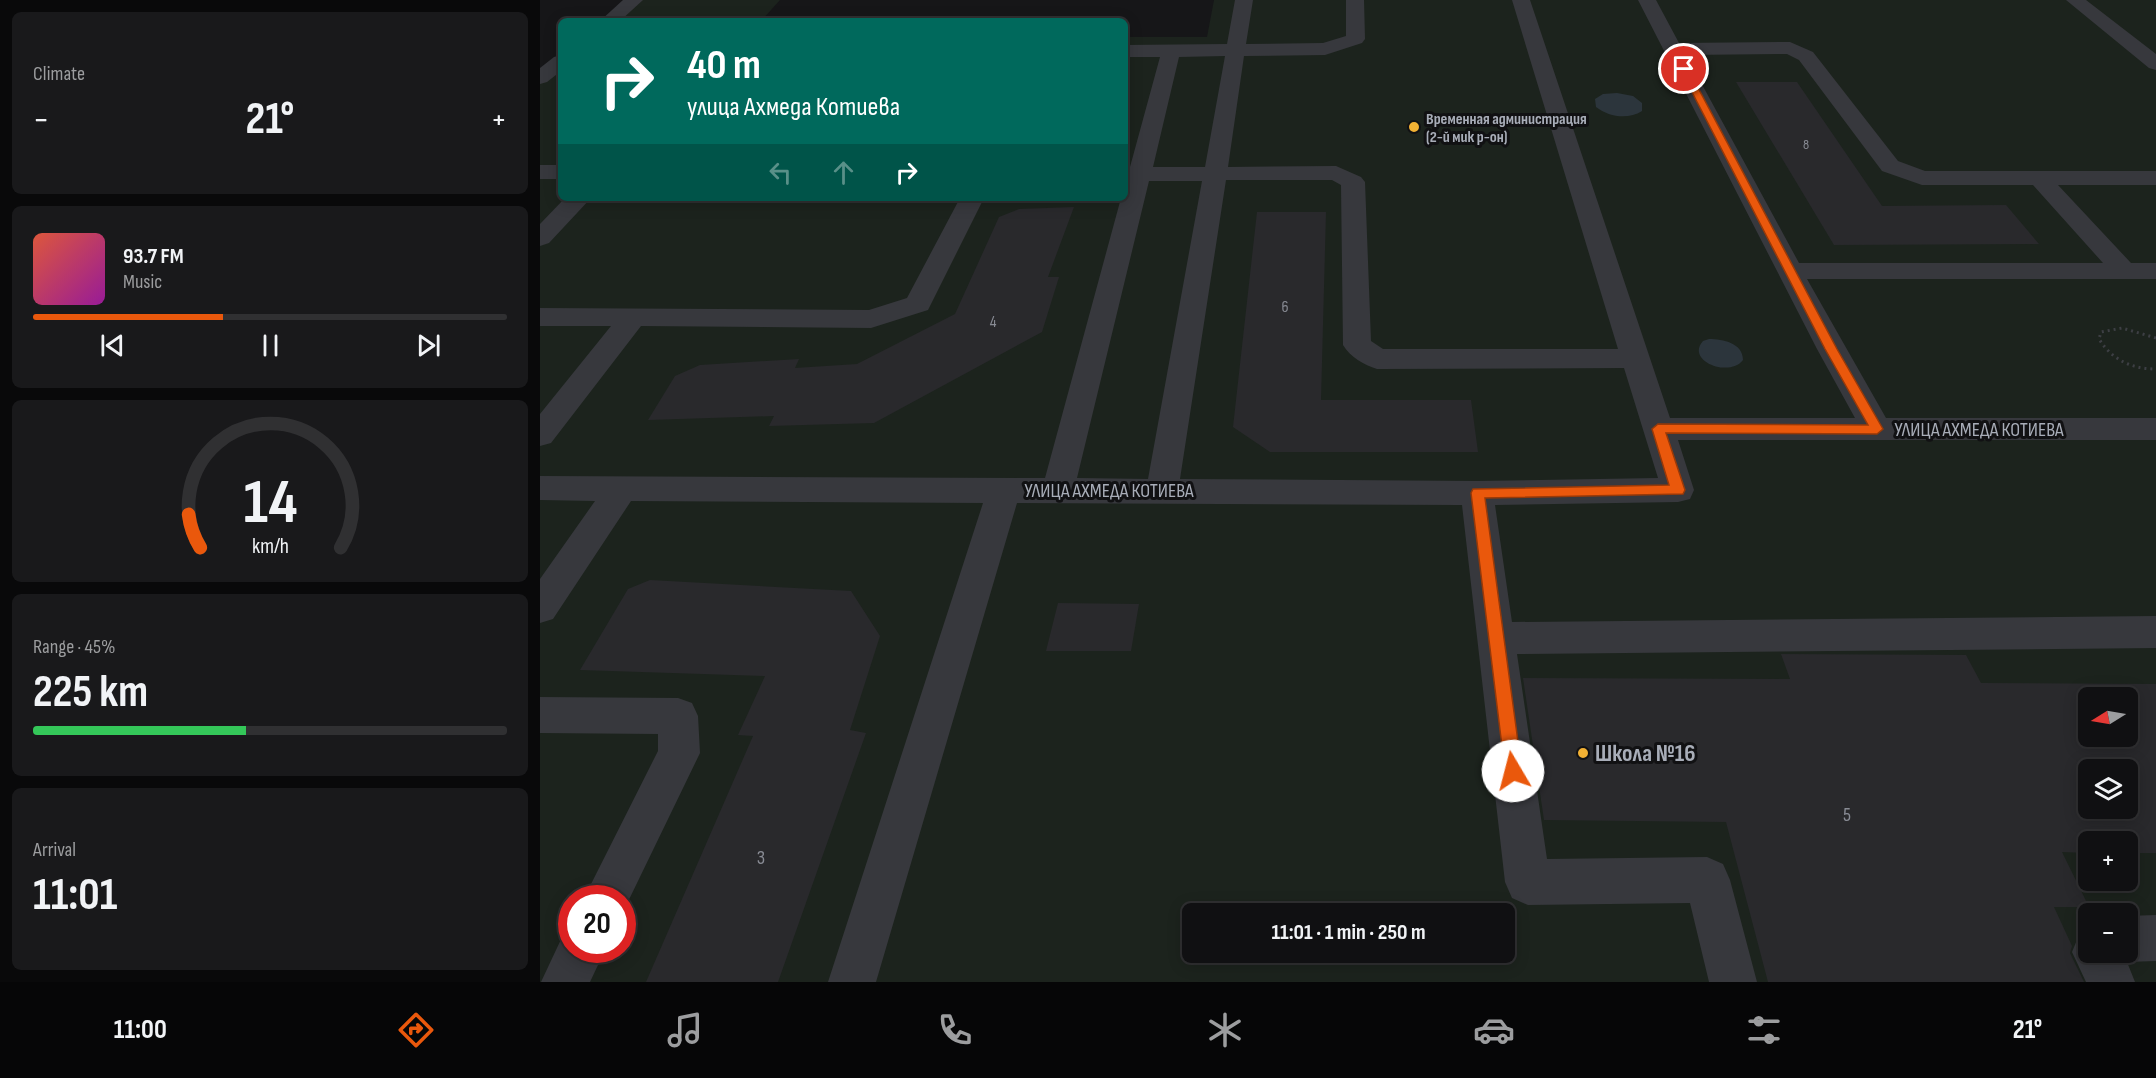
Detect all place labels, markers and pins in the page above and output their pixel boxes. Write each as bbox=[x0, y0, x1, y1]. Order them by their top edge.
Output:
pin bbox=[1658, 43, 1709, 94]
place label: Временная администрация (2-й мик р-он) bbox=[1426, 110, 1587, 147]
marker: Временная администрация (2-й мик р-он) bbox=[1407, 120, 1421, 134]
place label: Школа №16 bbox=[1595, 739, 1695, 768]
marker: Школа №16 bbox=[1576, 746, 1590, 760]

